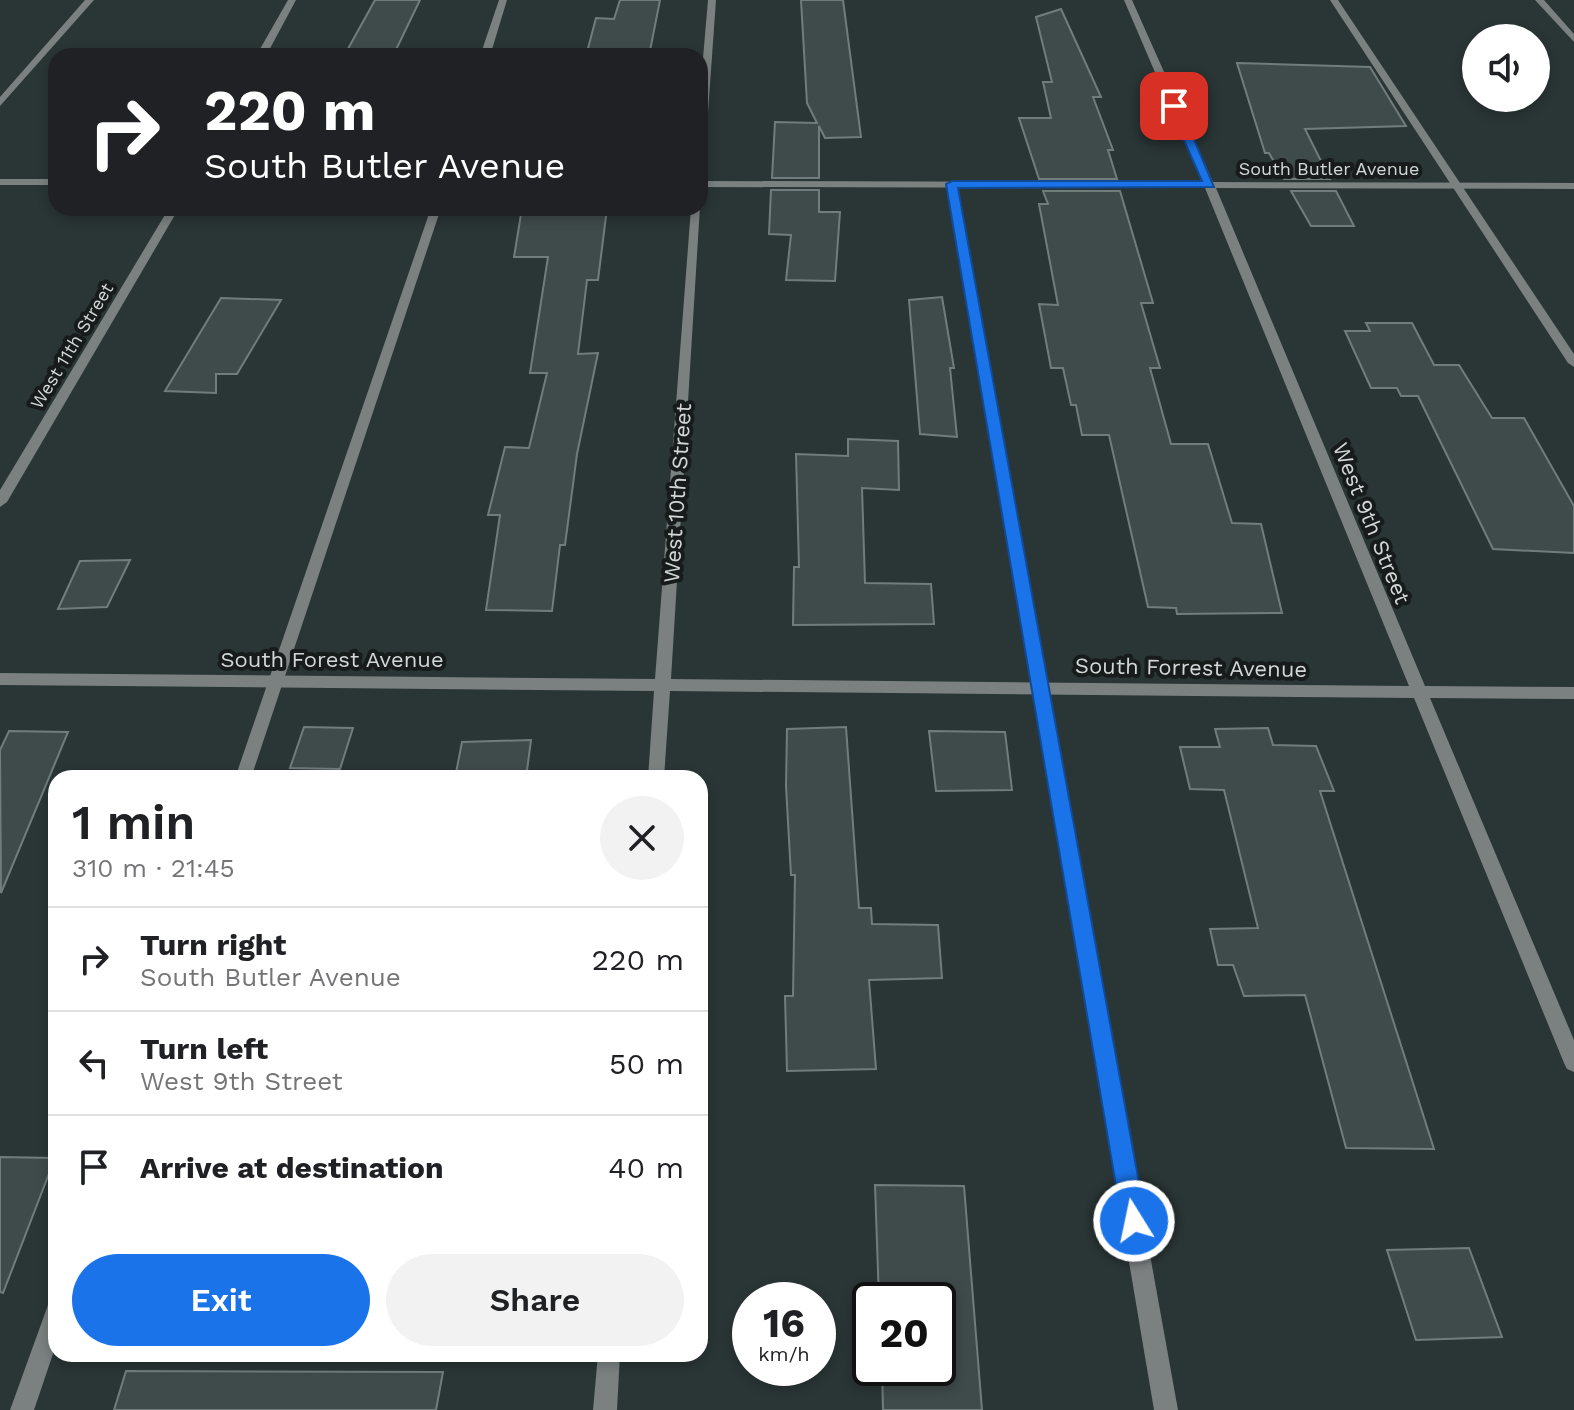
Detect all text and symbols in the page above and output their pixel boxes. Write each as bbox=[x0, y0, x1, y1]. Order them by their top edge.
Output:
map controls bbox=[1462, 24, 1550, 112]
button: sound bbox=[1462, 24, 1550, 112]
pin bbox=[1140, 72, 1208, 140]
text: 220 m bbox=[204, 78, 376, 144]
icon: right bbox=[72, 80, 176, 184]
icon: arrive bbox=[1152, 84, 1196, 128]
text: South Butler Avenue bbox=[204, 145, 565, 187]
street label: South Butler Avenue bbox=[1239, 158, 1419, 179]
street label: West 11th Street bbox=[26, 279, 118, 412]
street label: West 10th Street bbox=[659, 402, 696, 584]
street label: West 9th Street bbox=[1328, 439, 1415, 607]
street label: South Forest Avenue bbox=[220, 647, 444, 672]
street label: South Forrest Avenue bbox=[1075, 653, 1307, 682]
text: 1 min bbox=[72, 794, 195, 851]
button: close bbox=[600, 796, 684, 880]
text: 310 m · 21:45 bbox=[72, 853, 235, 883]
text: Turn right bbox=[140, 927, 286, 962]
icon: right bbox=[72, 937, 116, 981]
text: 220 m bbox=[592, 942, 684, 977]
text: South Butler Avenue bbox=[140, 962, 401, 992]
text: Turn left bbox=[140, 1031, 268, 1066]
icon: left bbox=[72, 1041, 116, 1085]
text: 50 m bbox=[609, 1046, 684, 1081]
text: West 9th Street bbox=[140, 1066, 343, 1096]
icon: arrive bbox=[72, 1145, 116, 1189]
text: Arrive at destination bbox=[140, 1150, 444, 1185]
text: 40 m bbox=[608, 1150, 684, 1185]
position arrow bbox=[1092, 1179, 1176, 1263]
button: Exit bbox=[72, 1254, 370, 1346]
button: Share bbox=[386, 1254, 684, 1346]
speed limit sign: 20 bbox=[852, 1282, 956, 1386]
text: 16 bbox=[763, 1300, 805, 1347]
text: km/h bbox=[758, 1342, 810, 1366]

